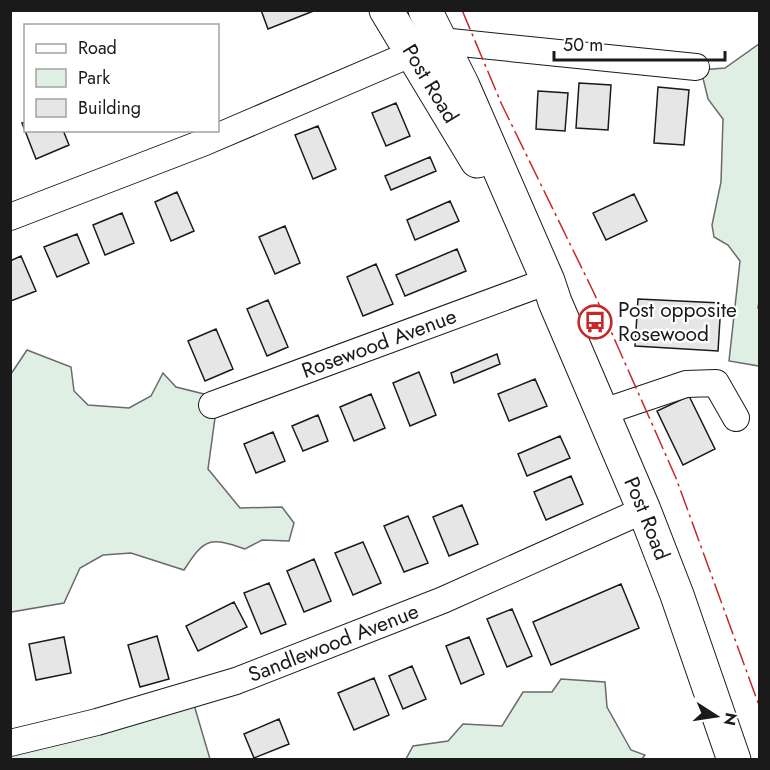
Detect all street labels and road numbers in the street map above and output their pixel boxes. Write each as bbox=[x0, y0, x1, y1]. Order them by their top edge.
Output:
street label: Post Road bbox=[395, 38, 466, 129]
street label: Rosewood Avenue bbox=[297, 301, 461, 386]
street label: Post Road bbox=[617, 472, 677, 565]
street label: Sandlewood Avenue bbox=[244, 596, 423, 690]

